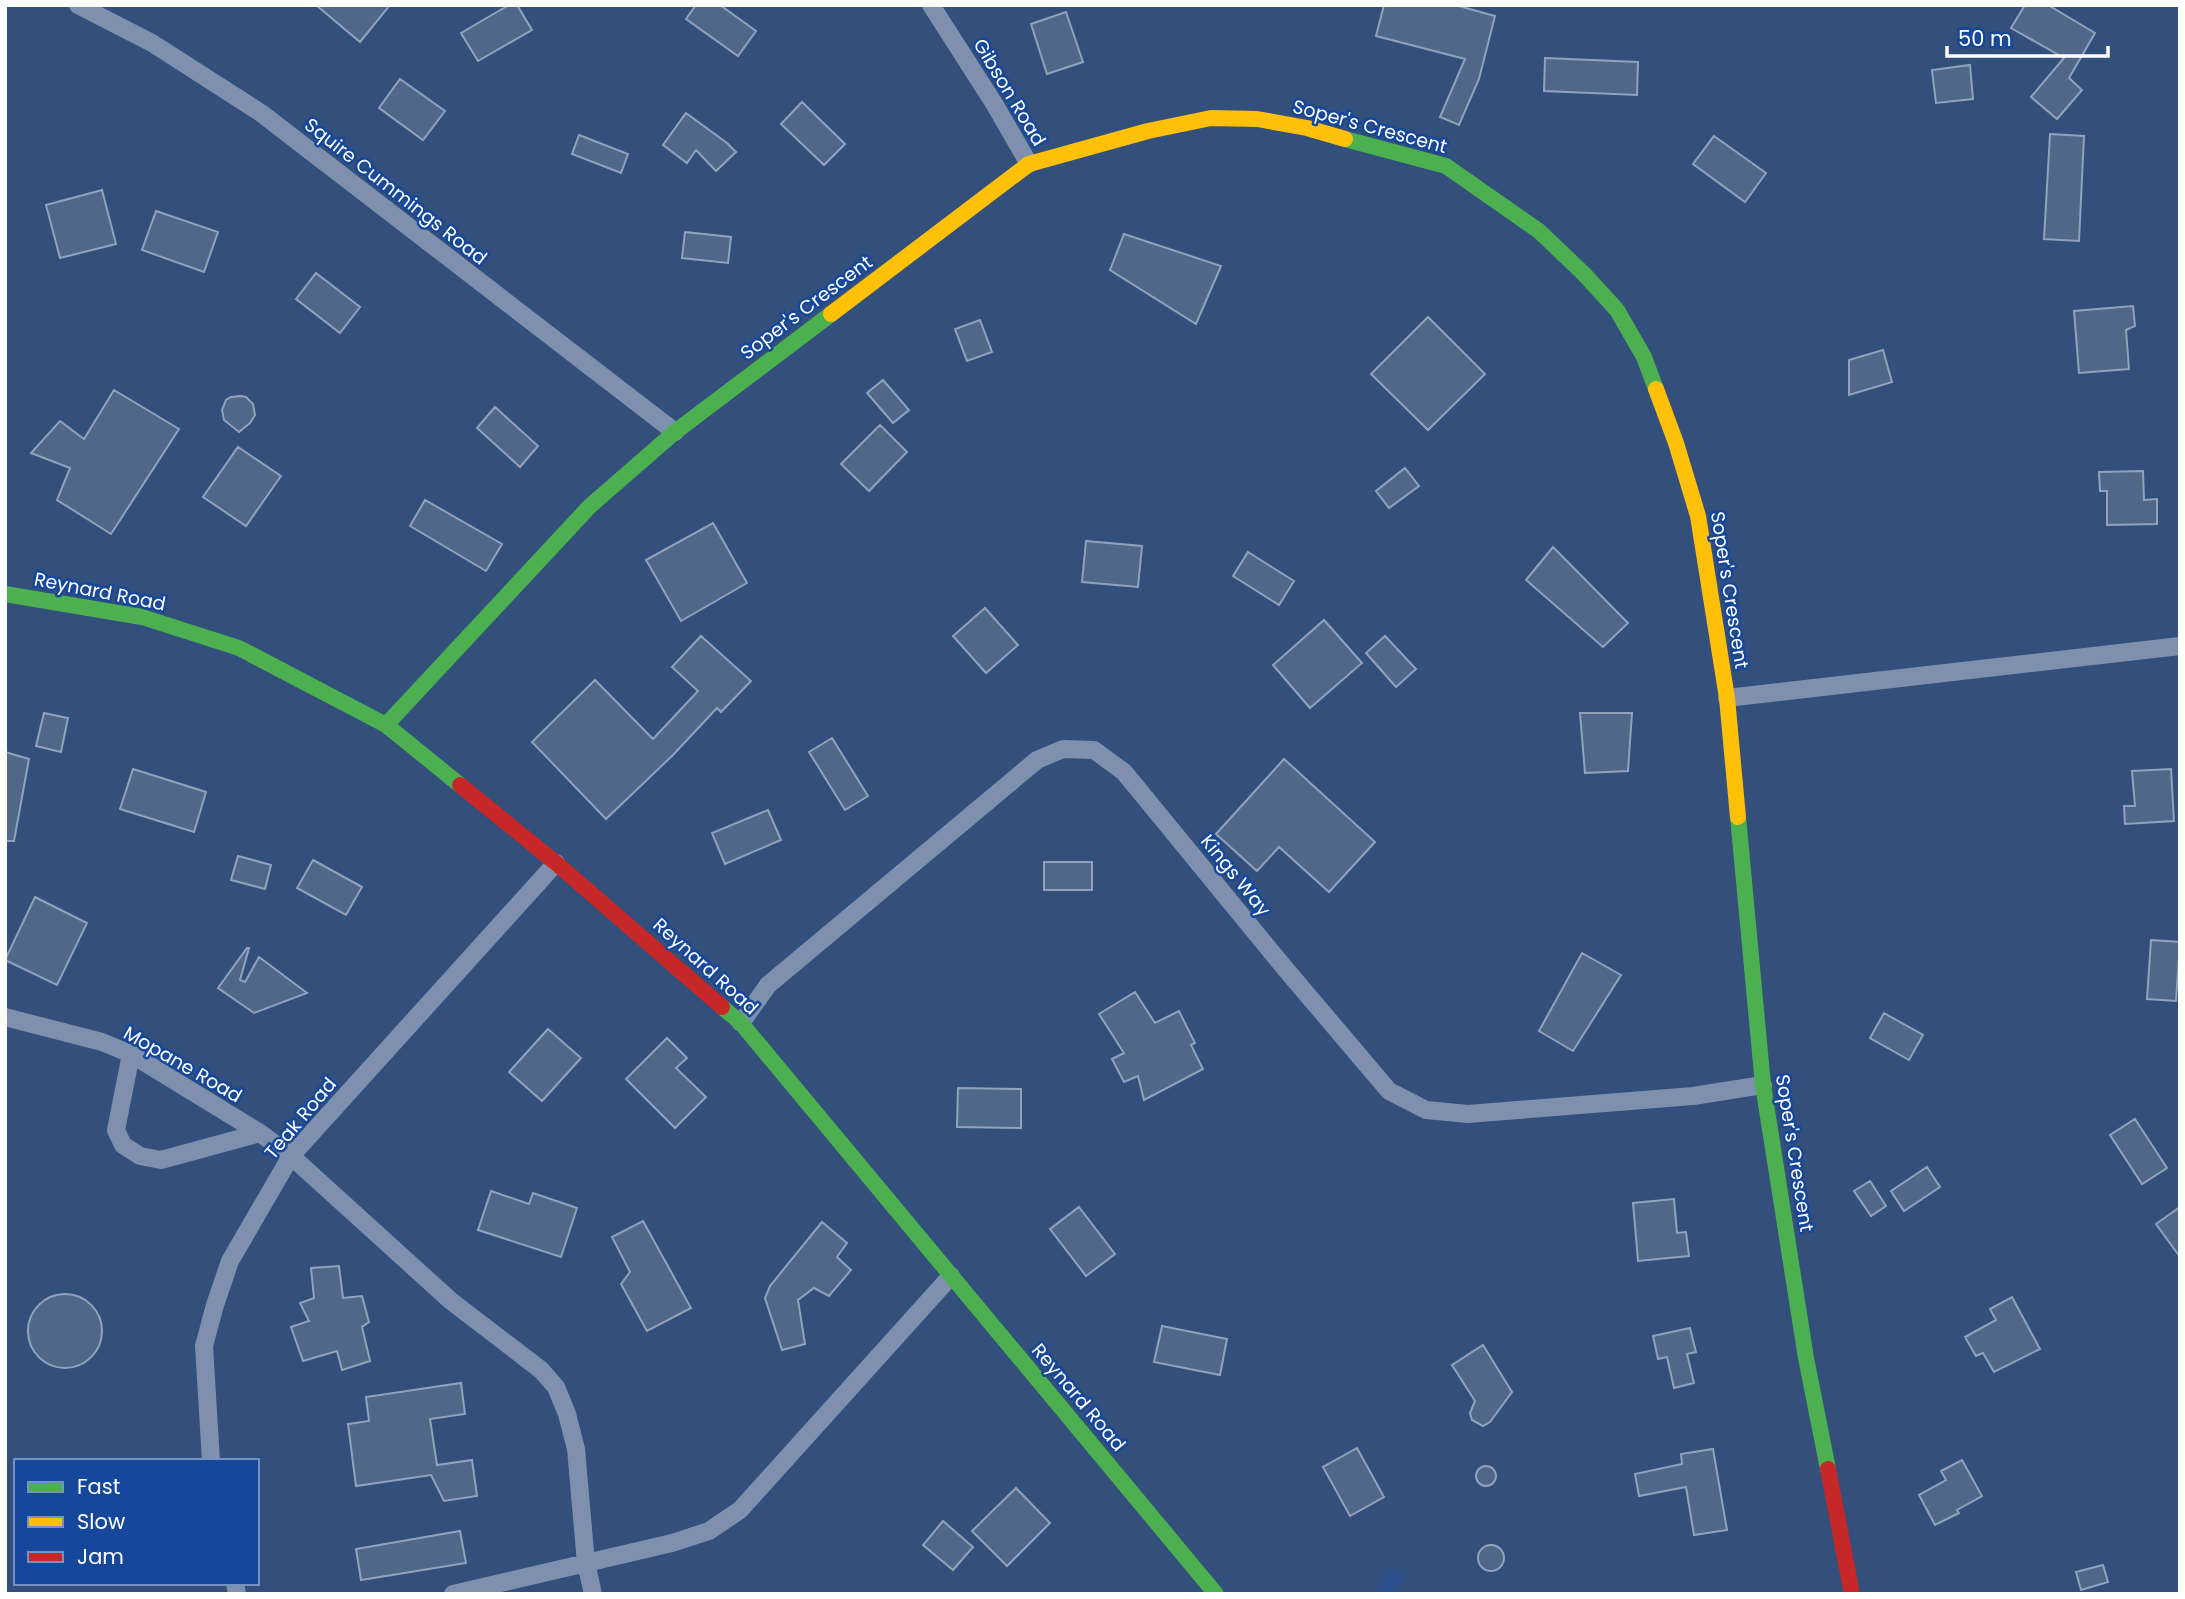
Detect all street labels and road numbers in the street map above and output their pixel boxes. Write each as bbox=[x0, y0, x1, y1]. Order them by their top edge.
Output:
street label: Gibson Road bbox=[967, 33, 1052, 151]
street label: Soper's Crescent bbox=[1290, 93, 1450, 160]
street label: Squire Cummings Road bbox=[299, 112, 493, 271]
street label: Soper's Crescent bbox=[735, 249, 878, 366]
street label: Soper's Crescent bbox=[1704, 509, 1755, 671]
street label: Reynard Road bbox=[32, 566, 168, 617]
street label: Kings Way bbox=[1194, 829, 1277, 922]
street label: Reynard Road bbox=[647, 912, 764, 1021]
street label: Mopane Road bbox=[119, 1020, 247, 1109]
street label: Teak Road bbox=[258, 1072, 343, 1165]
street label: Soper's Crescent bbox=[1769, 1072, 1820, 1234]
street label: Reynard Road bbox=[1025, 1338, 1132, 1457]

